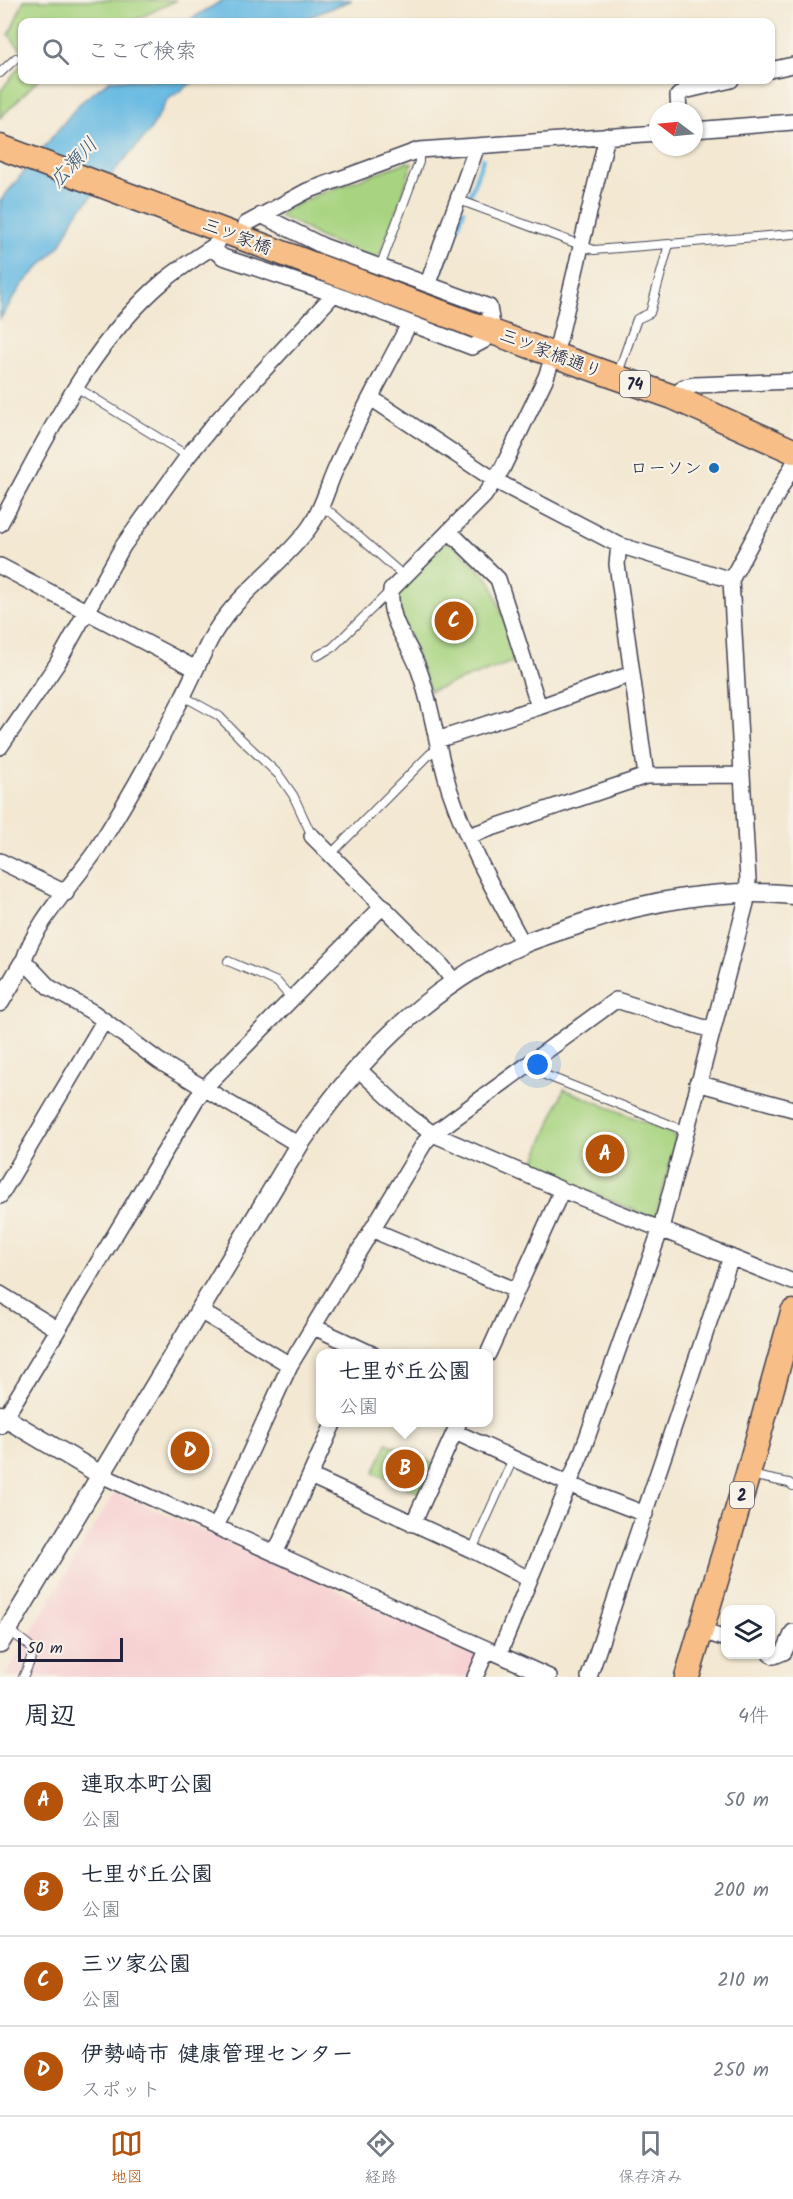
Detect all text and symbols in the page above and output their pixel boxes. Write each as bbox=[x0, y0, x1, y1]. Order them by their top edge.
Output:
search box bbox=[18, 18, 775, 84]
icon: search bbox=[39, 35, 72, 68]
text: ここで検索 bbox=[87, 35, 197, 70]
north arrow bbox=[649, 102, 703, 156]
water label: 広瀬川 bbox=[42, 131, 107, 196]
street label: 三ツ家橋 bbox=[198, 211, 275, 264]
street label: 三ツ家橋通り bbox=[495, 322, 606, 387]
road number: 74 bbox=[620, 371, 650, 397]
place label: ローソン bbox=[630, 455, 702, 484]
marker: ローソン bbox=[707, 461, 721, 475]
pin: C bbox=[434, 598, 474, 644]
your location bbox=[523, 1050, 552, 1079]
pin: A bbox=[586, 1132, 624, 1176]
popup bbox=[316, 1349, 493, 1427]
text: 七里が丘公園 bbox=[338, 1355, 471, 1390]
text: 公園 bbox=[338, 1392, 378, 1424]
pin: D bbox=[170, 1428, 210, 1474]
pin: B bbox=[386, 1446, 424, 1492]
road number: 2 bbox=[730, 1482, 754, 1508]
map controls bbox=[721, 1605, 775, 1659]
button: layers bbox=[721, 1605, 775, 1659]
scale bar bbox=[18, 1635, 123, 1662]
text: 50 m bbox=[27, 1636, 63, 1661]
text: 周辺 bbox=[24, 1696, 76, 1738]
text: 4件 bbox=[738, 1701, 769, 1733]
text: 連取本町公園 bbox=[81, 1768, 213, 1803]
text: A bbox=[37, 1785, 50, 1817]
text: 50 m bbox=[724, 1785, 769, 1817]
text: 公園 bbox=[81, 1805, 121, 1837]
text: 七里が丘公園 bbox=[81, 1858, 213, 1893]
text: B bbox=[37, 1875, 50, 1907]
text: 200 m bbox=[713, 1875, 769, 1907]
text: 公園 bbox=[81, 1895, 121, 1927]
text: 三ツ家公園 bbox=[81, 1948, 191, 1983]
text: C bbox=[37, 1965, 50, 1997]
text: 210 m bbox=[717, 1965, 769, 1997]
text: 公園 bbox=[81, 1985, 121, 2017]
text: 伊勢崎市 健康管理センター bbox=[81, 2038, 353, 2073]
text: D bbox=[37, 2055, 50, 2087]
text: 250 m bbox=[713, 2055, 769, 2087]
text: スポット bbox=[81, 2075, 161, 2107]
tab: 地図 bbox=[110, 2127, 143, 2190]
tab: 経路 bbox=[364, 2127, 397, 2190]
tab: 保存済み bbox=[618, 2127, 682, 2190]

